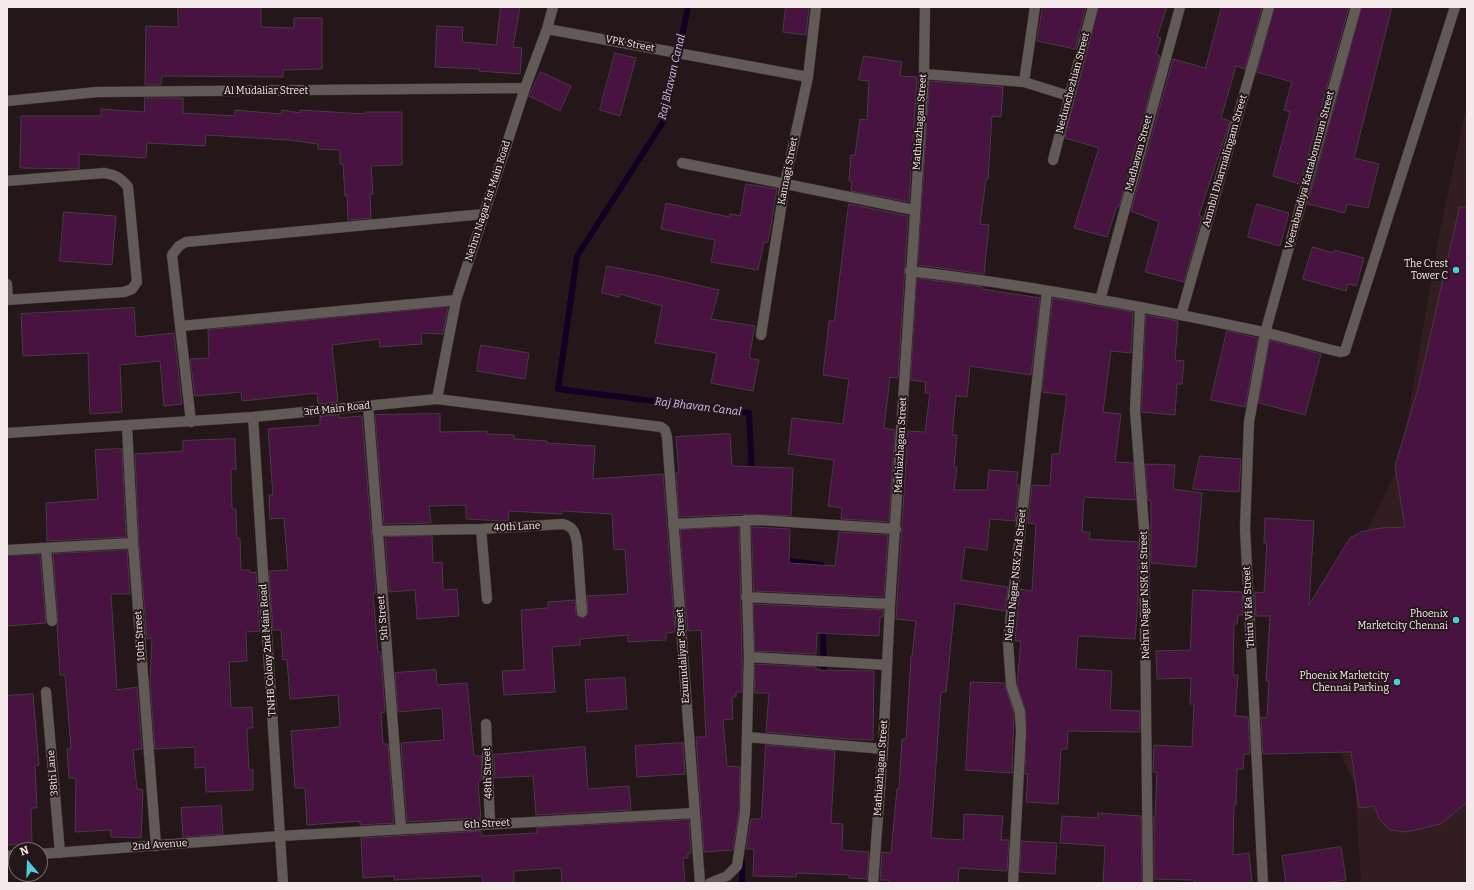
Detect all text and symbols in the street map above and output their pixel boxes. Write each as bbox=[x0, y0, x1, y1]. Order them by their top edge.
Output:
street label: Nedunchezhian Street bbox=[1054, 31, 1092, 135]
street label: VPK Street bbox=[604, 33, 656, 55]
water label: Raj Bhavan Canal bbox=[656, 33, 688, 121]
street label: Mathiazhagan Street bbox=[911, 74, 929, 170]
street label: Al Mudaliar Street bbox=[224, 85, 308, 97]
street label: Veerabandiya Kattabomman Street bbox=[1283, 90, 1337, 250]
street label: Amnbil Dharmalingam Street bbox=[1200, 93, 1250, 229]
street label: Madhavan Street bbox=[1123, 113, 1155, 193]
street label: Kannagi Street bbox=[776, 136, 800, 206]
street label: Nehru Nagar 1st Main Road bbox=[463, 139, 513, 263]
place label: The Crest Tower C bbox=[1404, 258, 1448, 282]
marker: The Crest Tower C bbox=[1451, 265, 1461, 275]
water label: Raj Bhavan Canal bbox=[654, 395, 742, 419]
street label: Mathiazhagan Street bbox=[892, 397, 910, 493]
street label: 3rd Main Road bbox=[303, 400, 371, 418]
street label: Nehru Nagar NSK 2nd Street bbox=[1003, 508, 1029, 642]
street label: 40th Lane bbox=[493, 520, 541, 534]
street label: Nehru Nagar NSK 1st Street bbox=[1138, 531, 1152, 659]
street label: Thiru Vi Ka Street bbox=[1241, 566, 1257, 648]
street label: TNHB Colony 2nd Main Road bbox=[257, 583, 279, 717]
street label: 5th Street bbox=[375, 595, 391, 641]
street label: Ezumudaliyar Street bbox=[674, 608, 692, 704]
place label: Phoenix Marketcity Chennai bbox=[1358, 608, 1448, 632]
street label: 10th Street bbox=[132, 610, 148, 662]
marker: Phoenix Marketcity Chennai bbox=[1451, 615, 1461, 625]
place label: Phoenix Marketcity Chennai Parking bbox=[1300, 670, 1389, 694]
marker: Phoenix Marketcity Chennai Parking bbox=[1392, 677, 1402, 687]
street label: Mathiazhagan Street bbox=[872, 720, 890, 816]
street label: 48th Street bbox=[481, 747, 495, 799]
street label: 38th Lane bbox=[45, 750, 61, 796]
street label: 6th Street bbox=[464, 817, 510, 831]
street label: 2nd Avenue bbox=[132, 837, 188, 853]
north arrow bbox=[8, 842, 48, 882]
text: N bbox=[18, 844, 30, 859]

